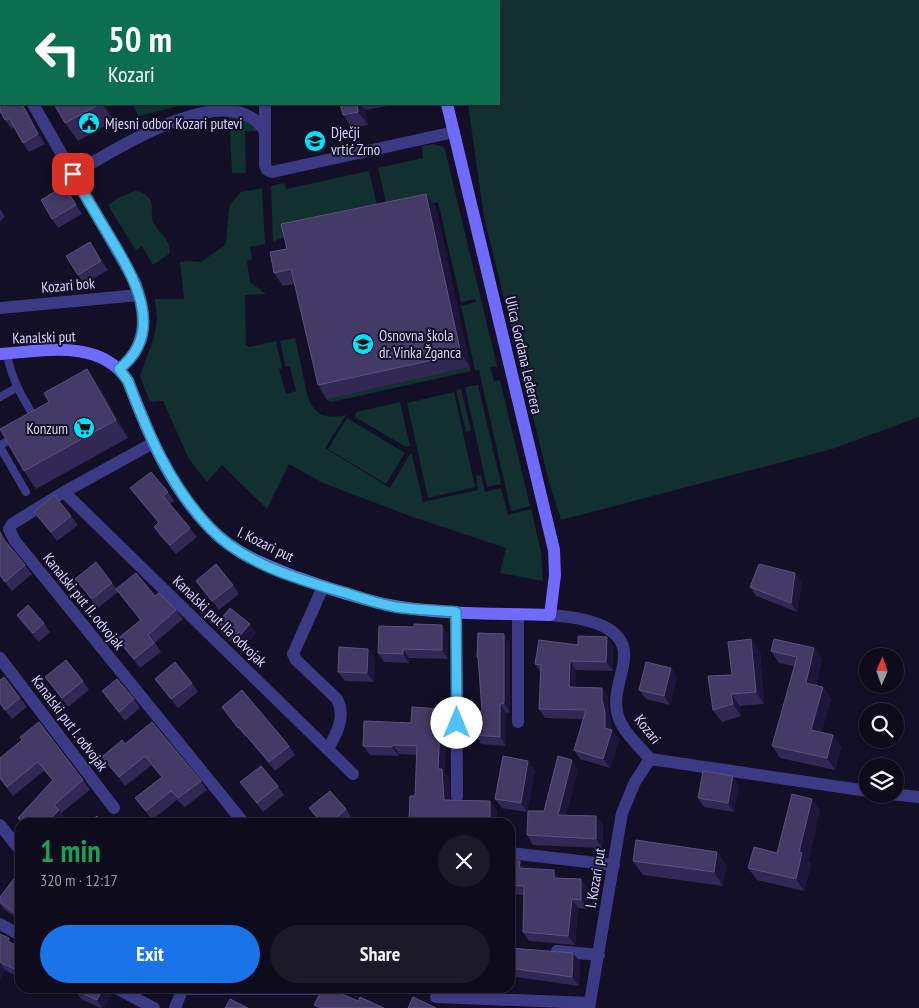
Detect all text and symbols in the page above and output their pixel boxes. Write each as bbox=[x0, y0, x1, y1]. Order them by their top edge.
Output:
text: 50 m bbox=[108, 16, 172, 62]
icon: left bbox=[25, 20, 90, 85]
text: Kozari bbox=[108, 60, 155, 88]
public building icon: Mjesni odbor Kozari putevi bbox=[77, 111, 101, 135]
place label: Mjesni odbor Kozari putevi bbox=[105, 114, 242, 133]
place label: Dječji vrtić Zrno bbox=[331, 123, 380, 159]
school or university icon: Dječji vrtić Zrno bbox=[303, 129, 327, 153]
pin bbox=[52, 153, 94, 195]
icon: arrive bbox=[59, 160, 87, 188]
street label: Kozari bok bbox=[40, 273, 96, 297]
street label: Ulica Gordana Lederera bbox=[501, 294, 547, 416]
street label: Kanalski put bbox=[12, 326, 76, 348]
place label: Osnovna škola dr. Vinka Žganca bbox=[379, 326, 461, 362]
school or university icon: Osnovna škola dr. Vinka Žganca bbox=[351, 332, 375, 356]
supermarket icon: Konzum bbox=[72, 416, 96, 440]
place label: Konzum bbox=[26, 419, 68, 438]
street label: I. Kozari put bbox=[235, 522, 297, 566]
street label: Kanalski put II. odvojak bbox=[39, 549, 129, 653]
street label: Kanalski put IIa odvojak bbox=[169, 571, 271, 671]
north arrow bbox=[859, 648, 904, 692]
map controls bbox=[859, 648, 904, 803]
street label: Kanalski put I. odvojak bbox=[28, 671, 112, 775]
position arrow bbox=[430, 696, 482, 748]
button: search bbox=[859, 703, 904, 748]
street label: Kozari bbox=[631, 711, 665, 747]
button: layers bbox=[859, 758, 904, 803]
text: 1 min bbox=[40, 831, 101, 870]
button: close bbox=[438, 835, 490, 887]
street label: I. Kozari put bbox=[581, 847, 609, 909]
text: 320 m · 12:17 bbox=[40, 870, 118, 890]
button: Exit bbox=[40, 925, 260, 983]
button: Share bbox=[270, 925, 490, 983]

